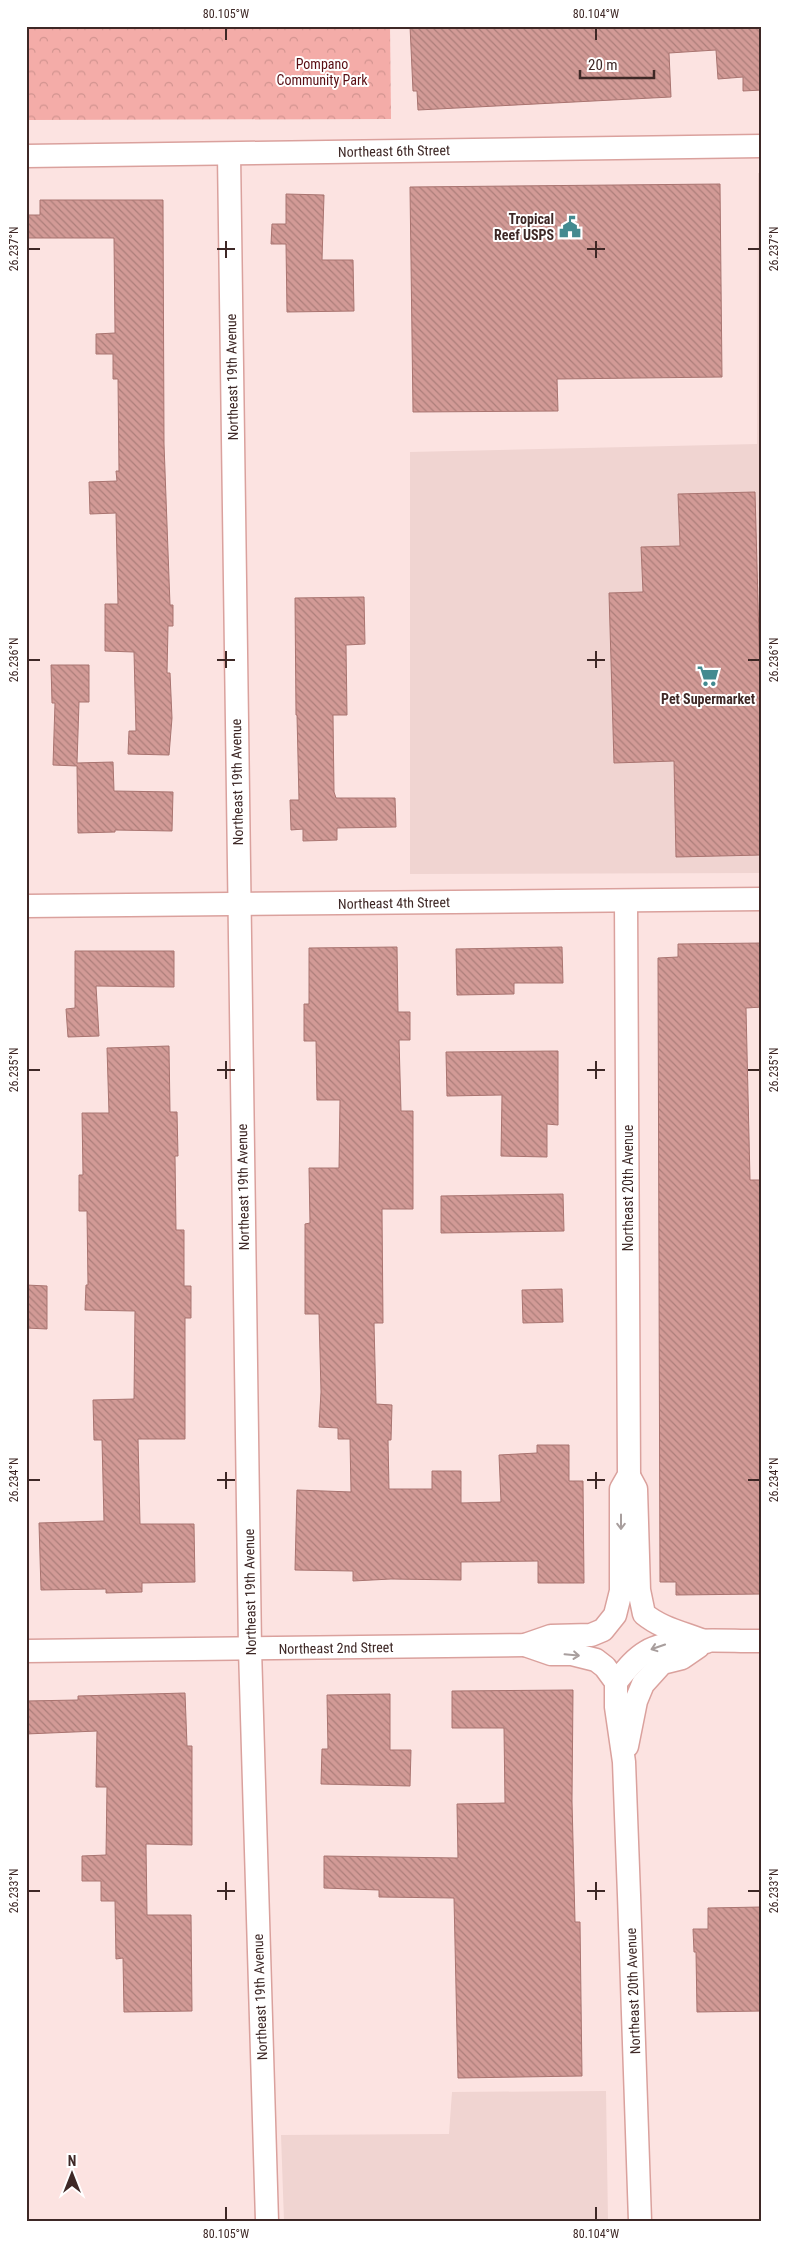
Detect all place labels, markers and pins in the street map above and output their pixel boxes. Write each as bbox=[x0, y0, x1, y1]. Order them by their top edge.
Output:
place label: Tropical Reef USPS bbox=[494, 211, 554, 243]
public building icon: Tropical Reef USPS bbox=[557, 214, 583, 240]
supermarket icon: Pet Supermarket bbox=[695, 663, 721, 689]
place label: Pet Supermarket bbox=[661, 691, 755, 707]

